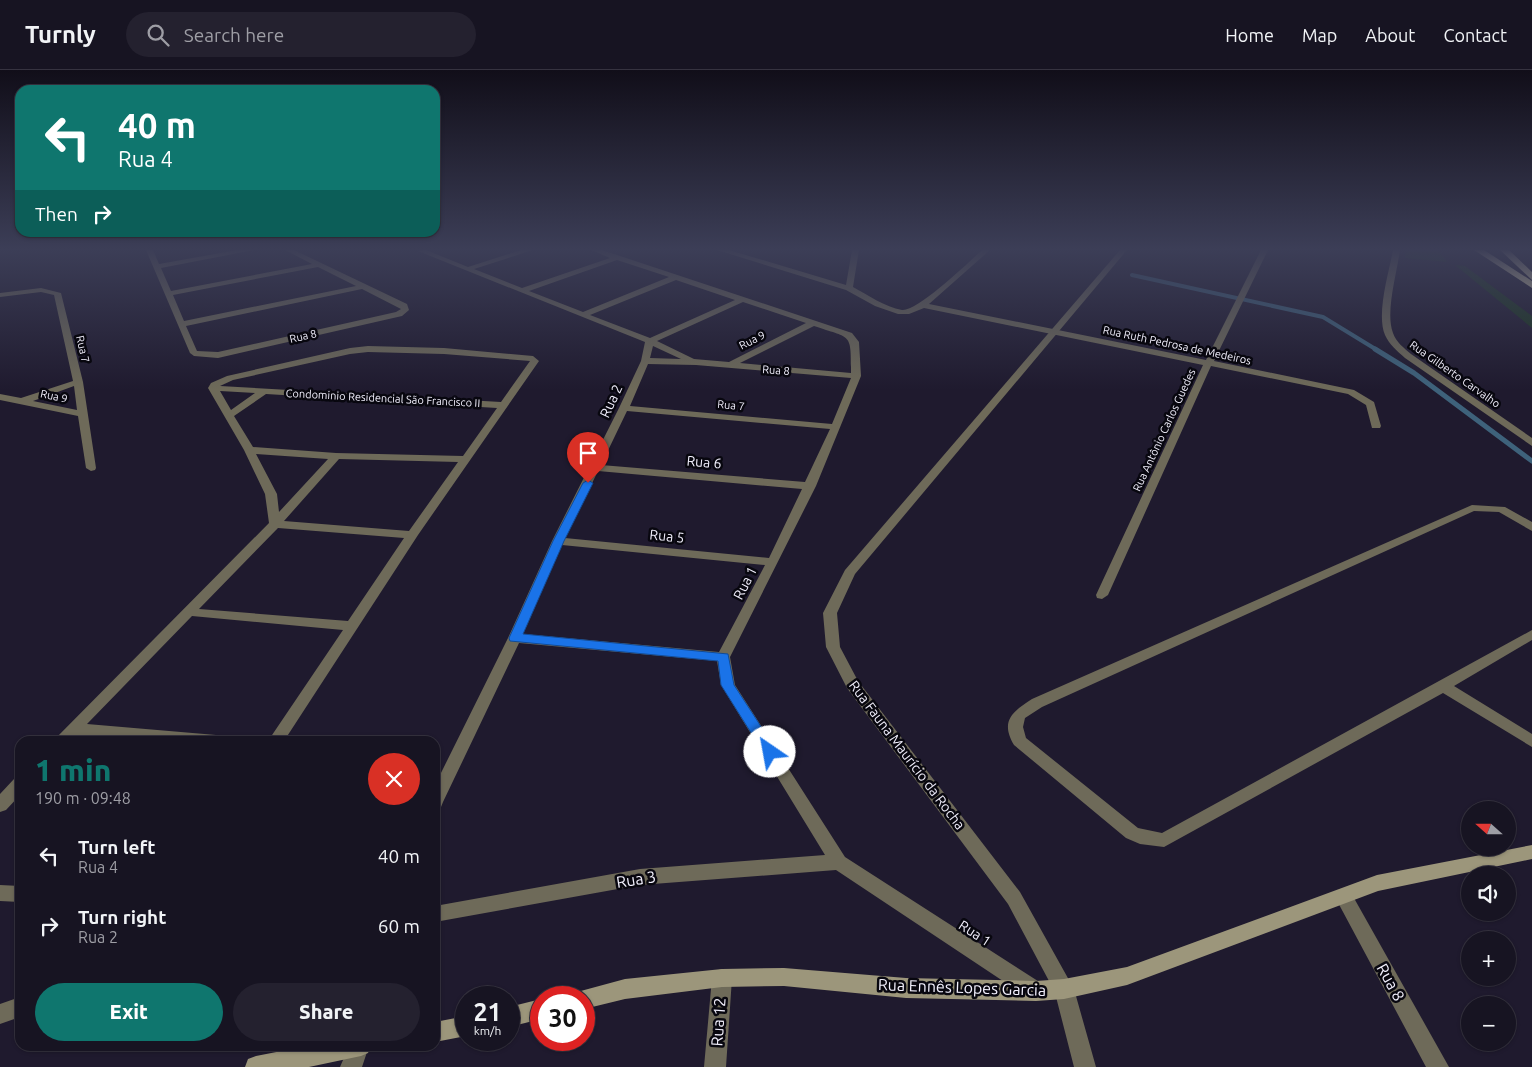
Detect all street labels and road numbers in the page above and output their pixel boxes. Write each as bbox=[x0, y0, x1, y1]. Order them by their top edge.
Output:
street label: Rua Ruth Pedrosa de Medeiros bbox=[1102, 323, 1252, 367]
street label: Rua 8 bbox=[288, 327, 318, 345]
street label: Rua 9 bbox=[737, 328, 767, 352]
street label: Rua 7 bbox=[74, 334, 92, 364]
street label: Rua Gilberto Carvalho bbox=[1408, 338, 1502, 410]
street label: Rua 8 bbox=[762, 363, 790, 377]
street label: Rua Antônio Carlos Guedes bbox=[1130, 367, 1198, 493]
street label: Rua 2 bbox=[596, 382, 626, 420]
street label: Rua 9 bbox=[39, 387, 69, 405]
street label: Condominio Residencial São Francisco II bbox=[285, 387, 481, 409]
street label: Rua 7 bbox=[717, 398, 745, 412]
street label: Rua 6 bbox=[686, 453, 722, 472]
street label: Rua 5 bbox=[649, 526, 685, 546]
street label: Rua 1 bbox=[730, 564, 760, 602]
street label: Rua Fauna Maurício da Rocha bbox=[846, 677, 968, 833]
street label: Rua 3 bbox=[615, 867, 657, 891]
street label: Rua 1 bbox=[956, 917, 994, 949]
street label: Rua 8 bbox=[1373, 960, 1409, 1004]
street label: Rua Ennês Lopes Garcia bbox=[878, 975, 1046, 999]
street label: Rua 12 bbox=[707, 997, 729, 1047]

